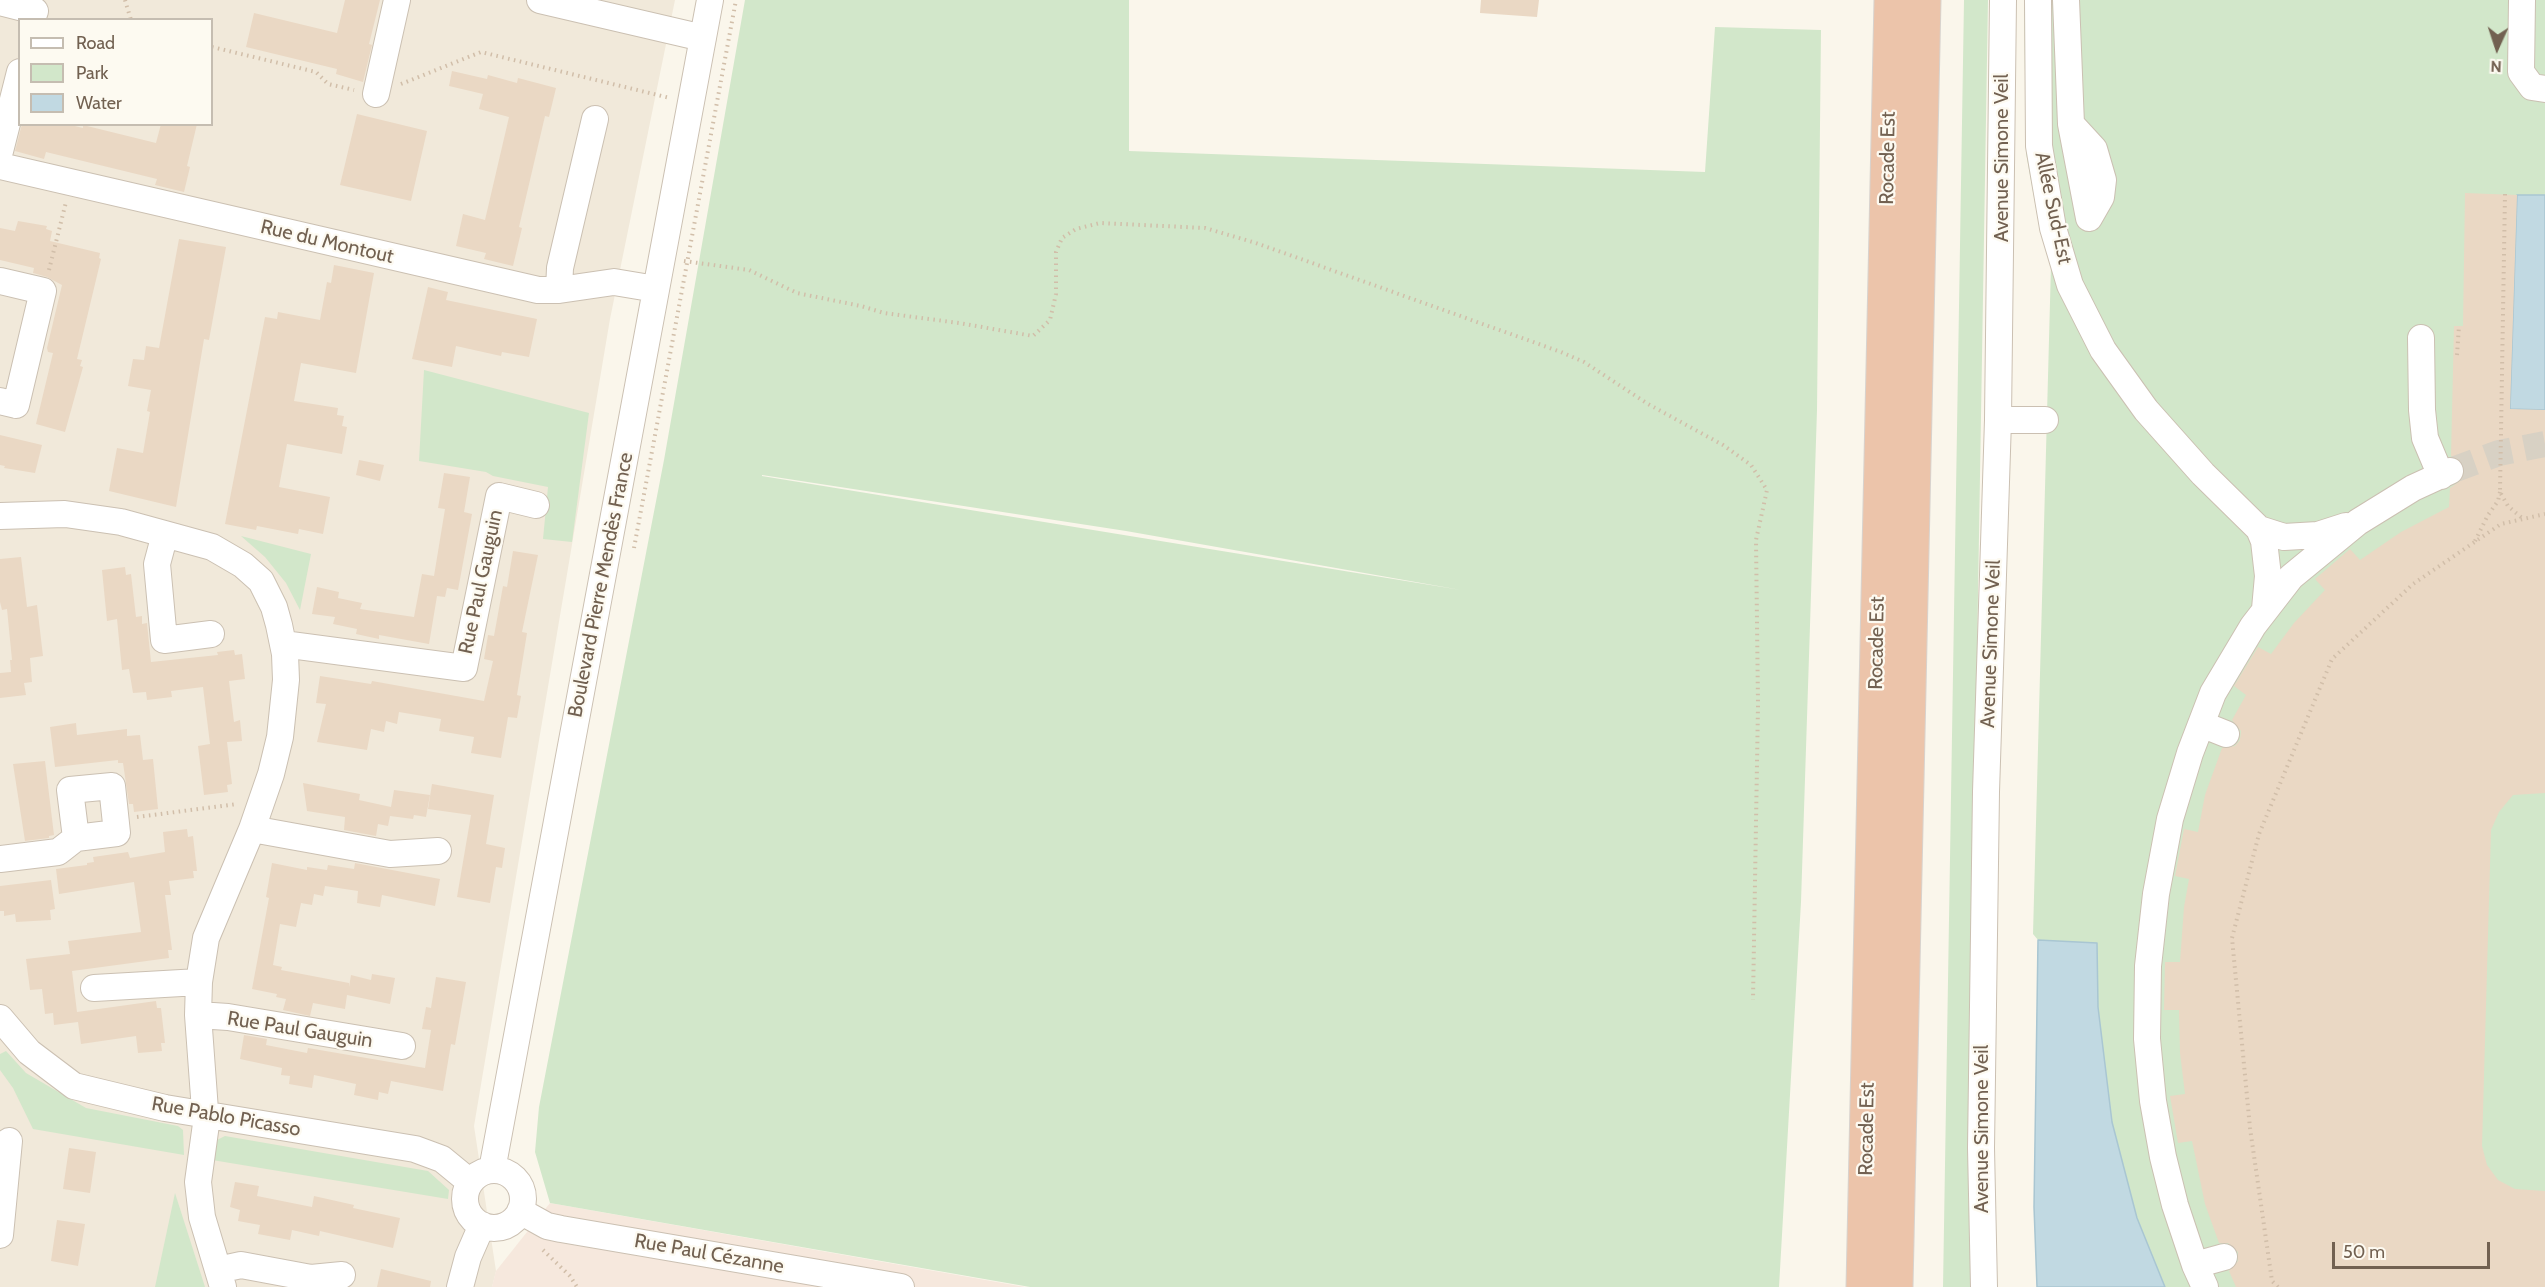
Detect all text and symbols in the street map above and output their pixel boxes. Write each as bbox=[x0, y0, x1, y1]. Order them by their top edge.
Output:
legend bbox=[18, 18, 213, 126]
north arrow bbox=[2467, 18, 2527, 78]
text: Road bbox=[76, 32, 115, 54]
text: N bbox=[2490, 57, 2502, 76]
text: Park bbox=[76, 62, 108, 84]
street label: Avenue Simone Veil bbox=[1990, 74, 2014, 242]
text: Water bbox=[76, 92, 122, 114]
street label: Rocade Est bbox=[1875, 111, 1901, 205]
street label: Allée Sud-Est bbox=[2029, 150, 2077, 266]
street label: Rue du Montout bbox=[258, 215, 396, 269]
street label: Boulevard Pierre Mendès France bbox=[564, 451, 638, 719]
street label: Rue Paul Gauguin bbox=[454, 508, 508, 656]
street label: Avenue Simone Veil bbox=[1976, 559, 2006, 729]
street label: Rocade Est bbox=[1864, 596, 1890, 690]
street label: Rue Paul Gauguin bbox=[226, 1007, 374, 1053]
street label: Avenue Simone Veil bbox=[1970, 1045, 1994, 1213]
street label: Rocade Est bbox=[1854, 1082, 1880, 1176]
street label: Rue Pablo Picasso bbox=[150, 1092, 302, 1142]
street label: Rue Paul Cézanne bbox=[632, 1229, 786, 1279]
scale bar bbox=[2335, 1230, 2492, 1268]
text: 50 m bbox=[2343, 1241, 2385, 1263]

